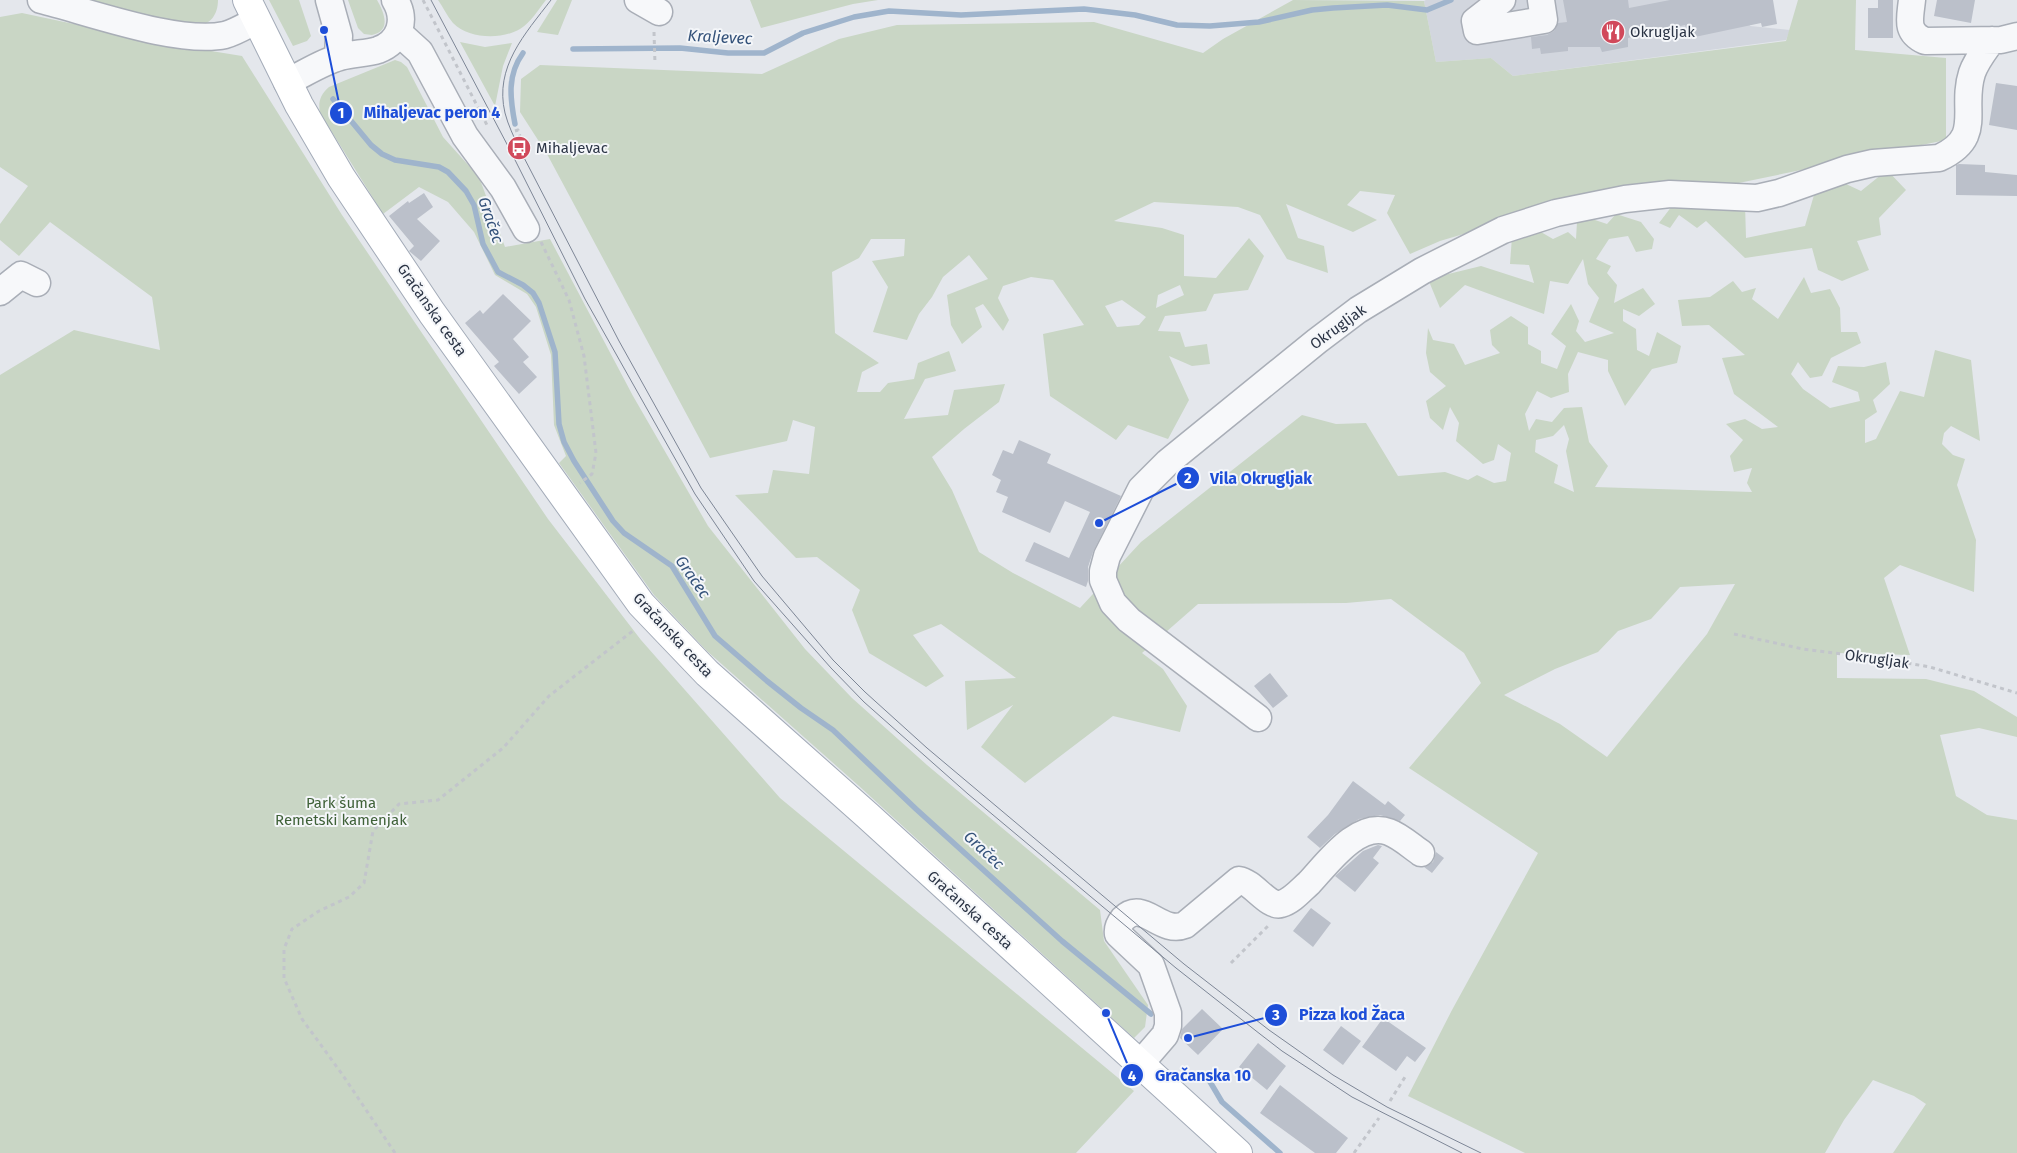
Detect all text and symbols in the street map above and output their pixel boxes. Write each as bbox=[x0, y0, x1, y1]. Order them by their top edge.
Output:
restaurant icon: Okrugljak bbox=[1600, 19, 1626, 45]
place label: Okrugljak bbox=[1630, 23, 1695, 41]
water label: Kraljevec bbox=[687, 26, 753, 48]
callout: Mihaljevac peron 4 bbox=[329, 97, 510, 128]
text: Mihaljevac peron 4 bbox=[364, 103, 500, 122]
text: 1 bbox=[338, 104, 344, 122]
bus stop icon: Mihaljevac bbox=[506, 135, 532, 161]
place label: Mihaljevac bbox=[536, 139, 608, 157]
water label: Gračec bbox=[474, 194, 508, 246]
street label: Gračanska cesta bbox=[393, 260, 471, 360]
street label: Okrugljak bbox=[1306, 300, 1370, 353]
callout: Vila Okrugljak bbox=[1175, 462, 1322, 493]
text: 2 bbox=[1184, 469, 1192, 487]
text: Vila Okrugljak bbox=[1209, 469, 1312, 488]
water label: Gračec bbox=[672, 552, 715, 602]
street label: Gračanska cesta bbox=[629, 589, 717, 681]
street label: Okrugljak bbox=[1844, 646, 1911, 672]
park label: Park šuma Remetski kamenjak bbox=[275, 794, 407, 829]
water label: Gračec bbox=[960, 827, 1008, 874]
street label: Gračanska cesta bbox=[923, 867, 1017, 953]
callout: Pizza kod Žaca bbox=[1264, 999, 1415, 1030]
text: Pizza kod Žaca bbox=[1299, 1004, 1405, 1024]
text: 3 bbox=[1271, 1006, 1280, 1024]
callout: Gračanska 10 bbox=[1120, 1060, 1261, 1091]
text: Gračanska 10 bbox=[1155, 1066, 1251, 1085]
text: 4 bbox=[1128, 1067, 1137, 1085]

